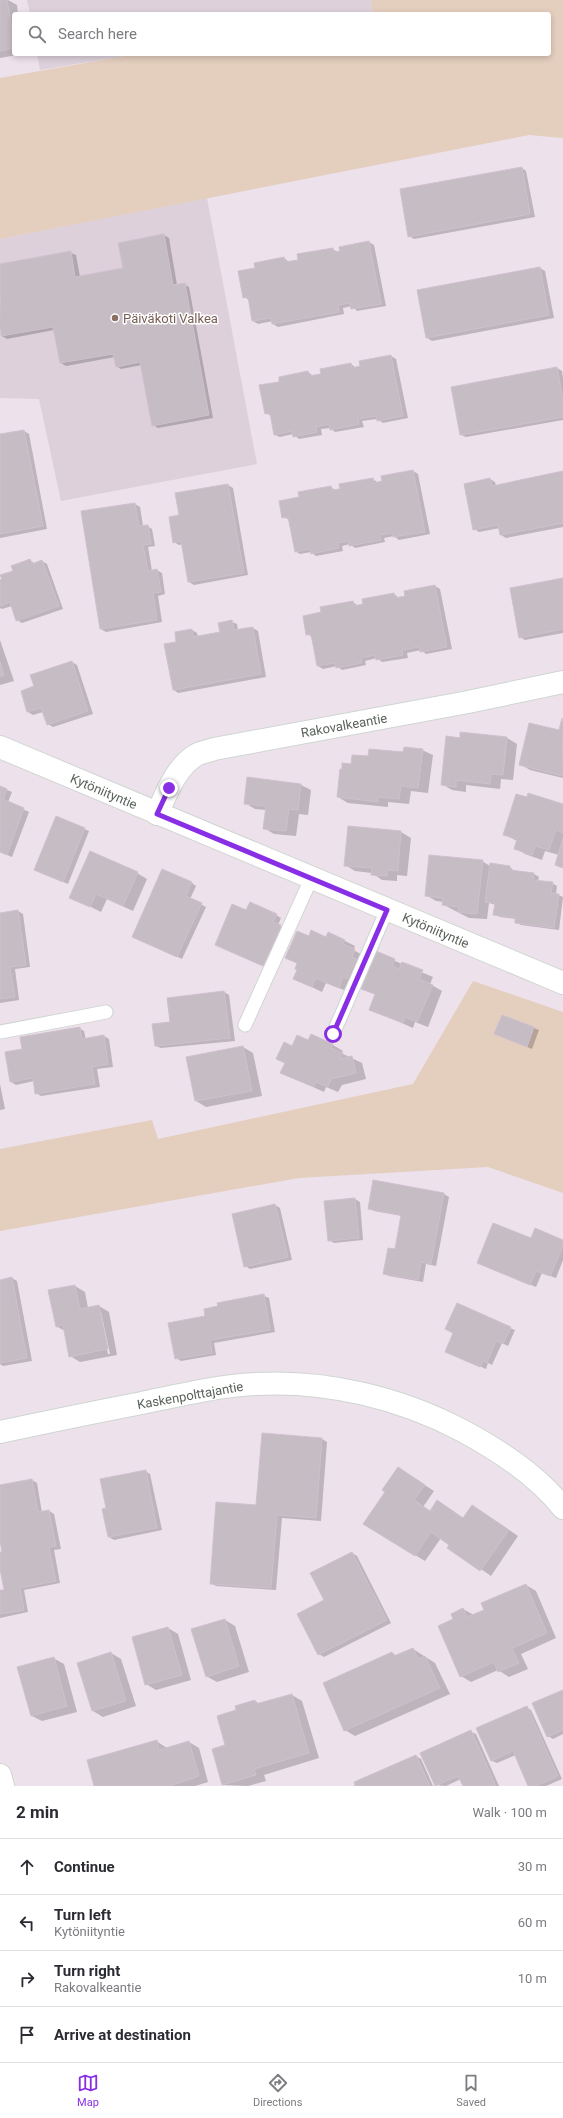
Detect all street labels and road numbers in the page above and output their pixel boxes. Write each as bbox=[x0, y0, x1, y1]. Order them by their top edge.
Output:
street label: Rakovalkeantie bbox=[300, 711, 388, 740]
street label: Kytöniityntie bbox=[68, 771, 139, 812]
street label: Kytöniityntie bbox=[400, 910, 471, 951]
street label: Kaskenpolttajantie bbox=[136, 1379, 244, 1412]

